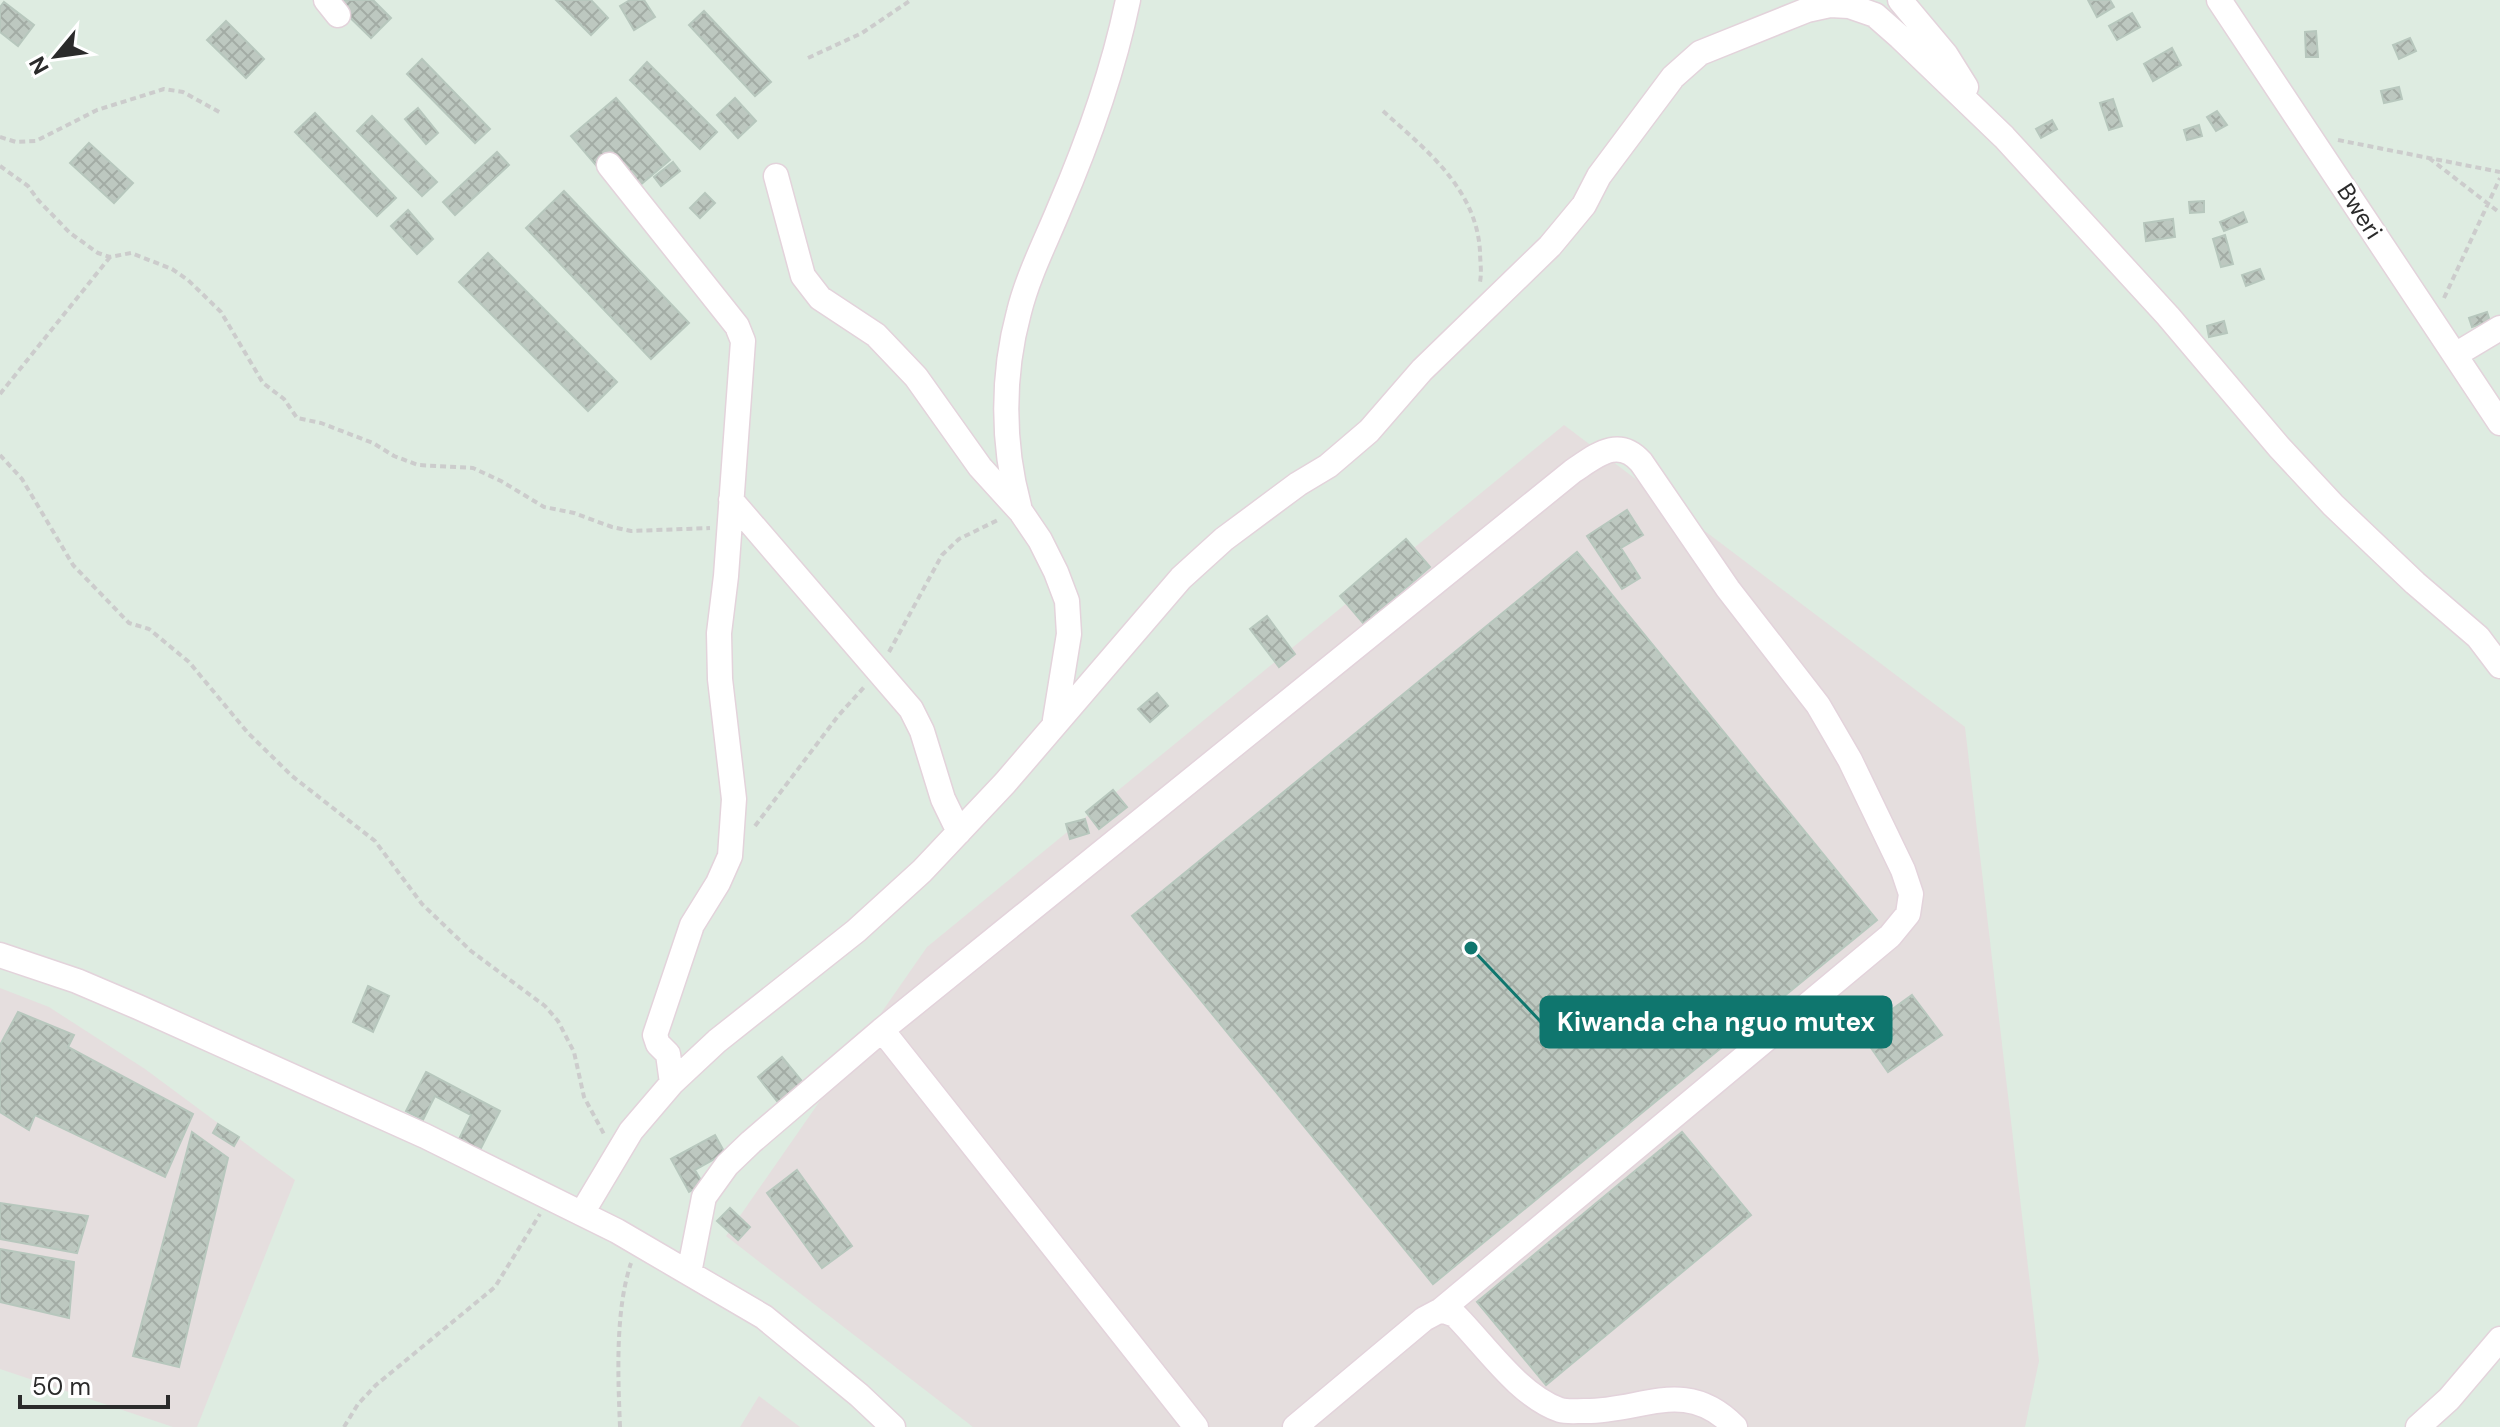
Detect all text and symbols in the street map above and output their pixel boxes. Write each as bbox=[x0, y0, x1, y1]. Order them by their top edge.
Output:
north arrow bbox=[16, 16, 96, 96]
text: N bbox=[22, 51, 56, 80]
street label: Bweri bbox=[2330, 177, 2390, 245]
callout: Kiwanda cha nguo mutex bbox=[1541, 997, 1891, 1047]
text: Kiwanda cha nguo mutex bbox=[1557, 1005, 1875, 1039]
scale bar bbox=[20, 1359, 168, 1409]
text: 50 m bbox=[32, 1371, 91, 1402]

